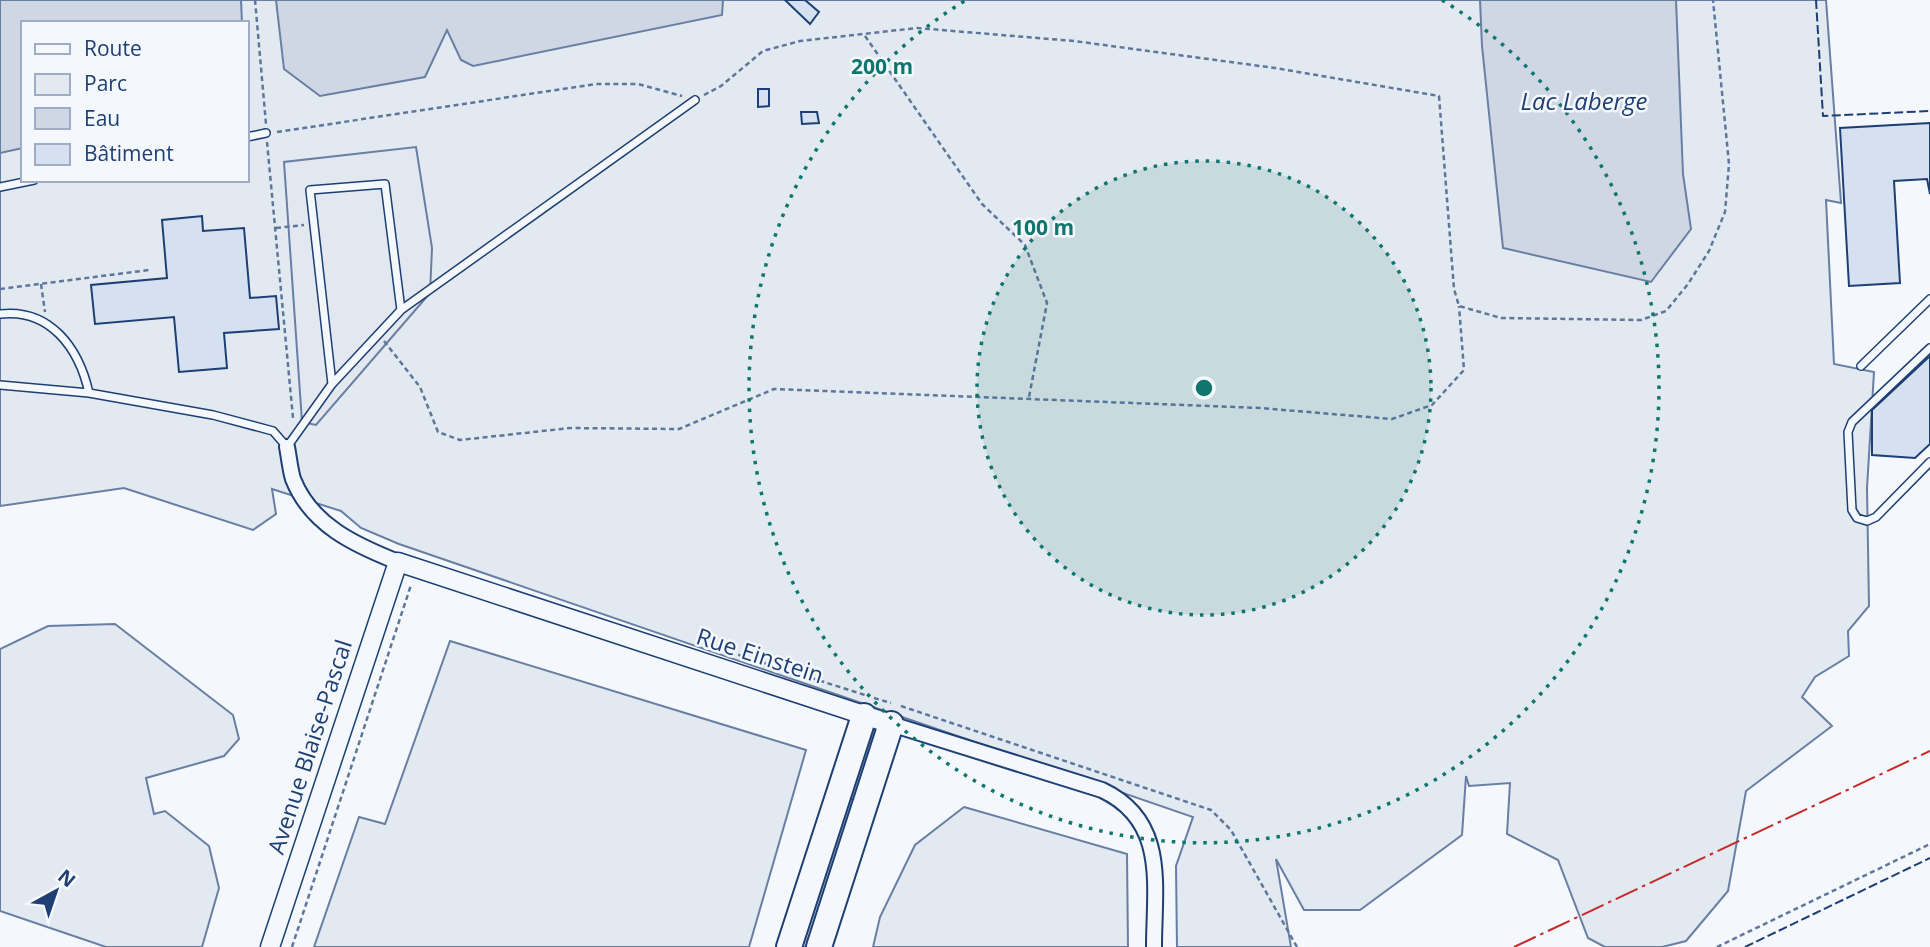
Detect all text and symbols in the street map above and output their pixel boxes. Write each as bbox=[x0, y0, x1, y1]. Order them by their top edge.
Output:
legend bbox=[21, 21, 248, 182]
text: Route bbox=[84, 34, 142, 62]
text: 200 m bbox=[851, 52, 913, 80]
text: Parc bbox=[84, 69, 127, 97]
water label: Lac Laberge bbox=[1521, 84, 1648, 117]
text: Eau bbox=[84, 104, 120, 132]
text: Bâtiment bbox=[84, 139, 174, 167]
text: 100 m bbox=[1012, 213, 1074, 241]
centre of rings bbox=[1192, 376, 1216, 400]
street label: Rue Einstein bbox=[693, 619, 828, 691]
street label: Avenue Blaise-Pascal bbox=[259, 635, 359, 858]
north arrow bbox=[21, 856, 91, 926]
text: N bbox=[53, 863, 81, 893]

